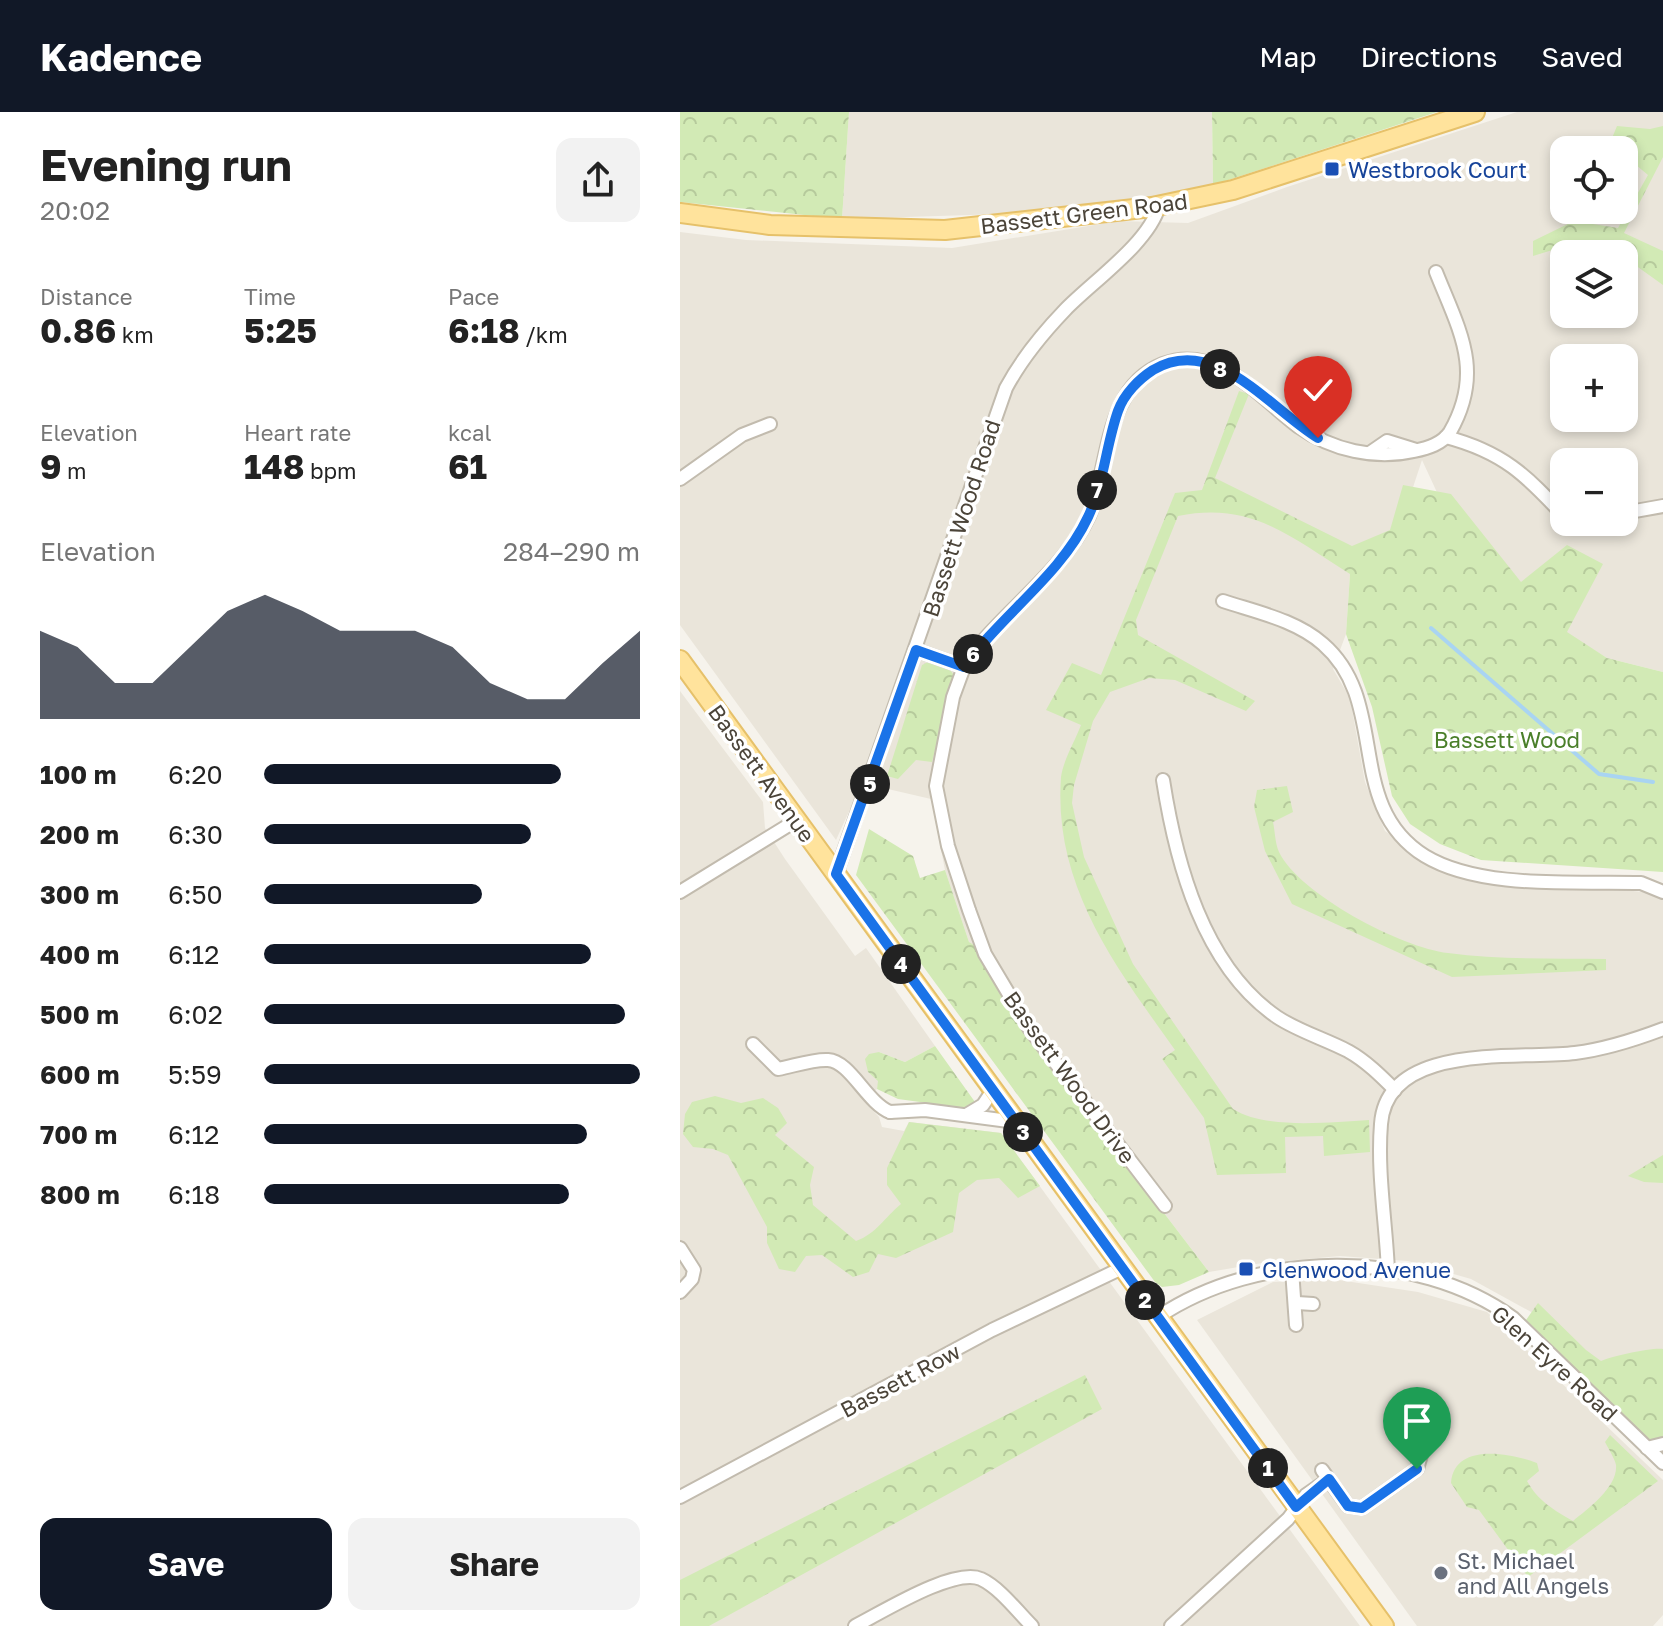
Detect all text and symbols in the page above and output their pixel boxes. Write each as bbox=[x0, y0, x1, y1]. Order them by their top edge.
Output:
text: Kadence bbox=[40, 34, 202, 79]
text: Map bbox=[1259, 40, 1316, 73]
text: Directions bbox=[1360, 40, 1497, 73]
text: Saved bbox=[1541, 40, 1623, 73]
map controls bbox=[1550, 136, 1638, 536]
button: locate bbox=[1550, 136, 1638, 224]
text: Evening run bbox=[40, 138, 292, 191]
button: share bbox=[556, 138, 640, 222]
place label: Westbrook Court bbox=[1348, 156, 1527, 183]
marker: Westbrook Court bbox=[1323, 160, 1341, 178]
street label: Bassett Green Road bbox=[979, 187, 1189, 239]
text: 20:02 bbox=[40, 195, 110, 226]
button: layers bbox=[1550, 240, 1638, 328]
text: Distance bbox=[40, 283, 132, 310]
text: Time bbox=[244, 283, 296, 310]
text: Pace bbox=[448, 283, 499, 310]
text: 0.86 bbox=[40, 310, 116, 350]
text: 5:25 bbox=[244, 310, 317, 350]
text: 6:18 bbox=[448, 310, 520, 350]
text: km bbox=[116, 321, 154, 348]
text: /km bbox=[520, 321, 568, 348]
button: + bbox=[1550, 344, 1638, 432]
pin: 8 bbox=[1200, 349, 1240, 389]
text: 8 bbox=[1213, 355, 1227, 382]
pin bbox=[1284, 356, 1352, 438]
icon: check bbox=[1296, 368, 1340, 412]
street label: Bassett Wood Road bbox=[916, 416, 1006, 620]
text: Elevation bbox=[40, 419, 138, 446]
text: Heart rate bbox=[244, 419, 351, 446]
text: kcal bbox=[448, 419, 491, 446]
text: 9 bbox=[40, 446, 62, 486]
text: 148 bbox=[244, 446, 305, 486]
text: 61 bbox=[448, 446, 487, 486]
button: − bbox=[1550, 448, 1638, 536]
text: m bbox=[62, 457, 87, 484]
text: bpm bbox=[305, 457, 357, 484]
pin: 7 bbox=[1077, 470, 1117, 510]
text: 7 bbox=[1091, 476, 1103, 503]
text: Elevation bbox=[40, 536, 156, 567]
text: 284–290 m bbox=[503, 536, 640, 567]
pin: 6 bbox=[953, 634, 993, 674]
text: 6 bbox=[966, 640, 980, 667]
street label: Bassett Avenue bbox=[703, 699, 821, 847]
park label: Bassett Wood bbox=[1434, 726, 1580, 753]
text: 100 m bbox=[40, 759, 116, 790]
text: 6:20 bbox=[168, 759, 223, 790]
pin: 5 bbox=[850, 764, 890, 804]
text: 5 bbox=[863, 770, 877, 797]
text: 200 m bbox=[40, 819, 119, 850]
text: 6:30 bbox=[168, 819, 223, 850]
text: 300 m bbox=[40, 879, 119, 910]
text: 6:50 bbox=[168, 879, 223, 910]
text: 400 m bbox=[40, 939, 119, 970]
text: 6:12 bbox=[168, 939, 219, 970]
pin: 4 bbox=[881, 944, 921, 984]
text: 4 bbox=[894, 950, 908, 977]
street label: Bassett Wood Drive bbox=[998, 986, 1142, 1168]
text: 500 m bbox=[40, 999, 119, 1030]
text: 6:02 bbox=[168, 999, 223, 1030]
text: 600 m bbox=[40, 1059, 120, 1090]
text: 5:59 bbox=[168, 1059, 222, 1090]
pin: 3 bbox=[1003, 1112, 1043, 1152]
text: 3 bbox=[1016, 1118, 1030, 1145]
text: 700 m bbox=[40, 1119, 117, 1150]
text: 6:12 bbox=[168, 1119, 219, 1150]
text: 800 m bbox=[40, 1179, 120, 1210]
text: 6:18 bbox=[168, 1179, 220, 1210]
place label: Glenwood Avenue bbox=[1262, 1256, 1451, 1283]
marker: Glenwood Avenue bbox=[1237, 1260, 1255, 1278]
pin: 2 bbox=[1125, 1280, 1165, 1320]
text: 2 bbox=[1138, 1286, 1152, 1313]
street label: Glen Eyre Road bbox=[1486, 1299, 1624, 1427]
street label: Bassett Row bbox=[836, 1337, 965, 1423]
pin bbox=[1383, 1387, 1451, 1469]
icon: arrive bbox=[1395, 1399, 1439, 1443]
pin: 1 bbox=[1248, 1448, 1288, 1488]
text: 1 bbox=[1262, 1454, 1274, 1481]
button: Save bbox=[40, 1518, 332, 1610]
button: Share bbox=[348, 1518, 640, 1610]
place label: St. Michael and All Angels bbox=[1457, 1547, 1609, 1599]
marker: St. Michael and All Angels bbox=[1432, 1564, 1450, 1582]

